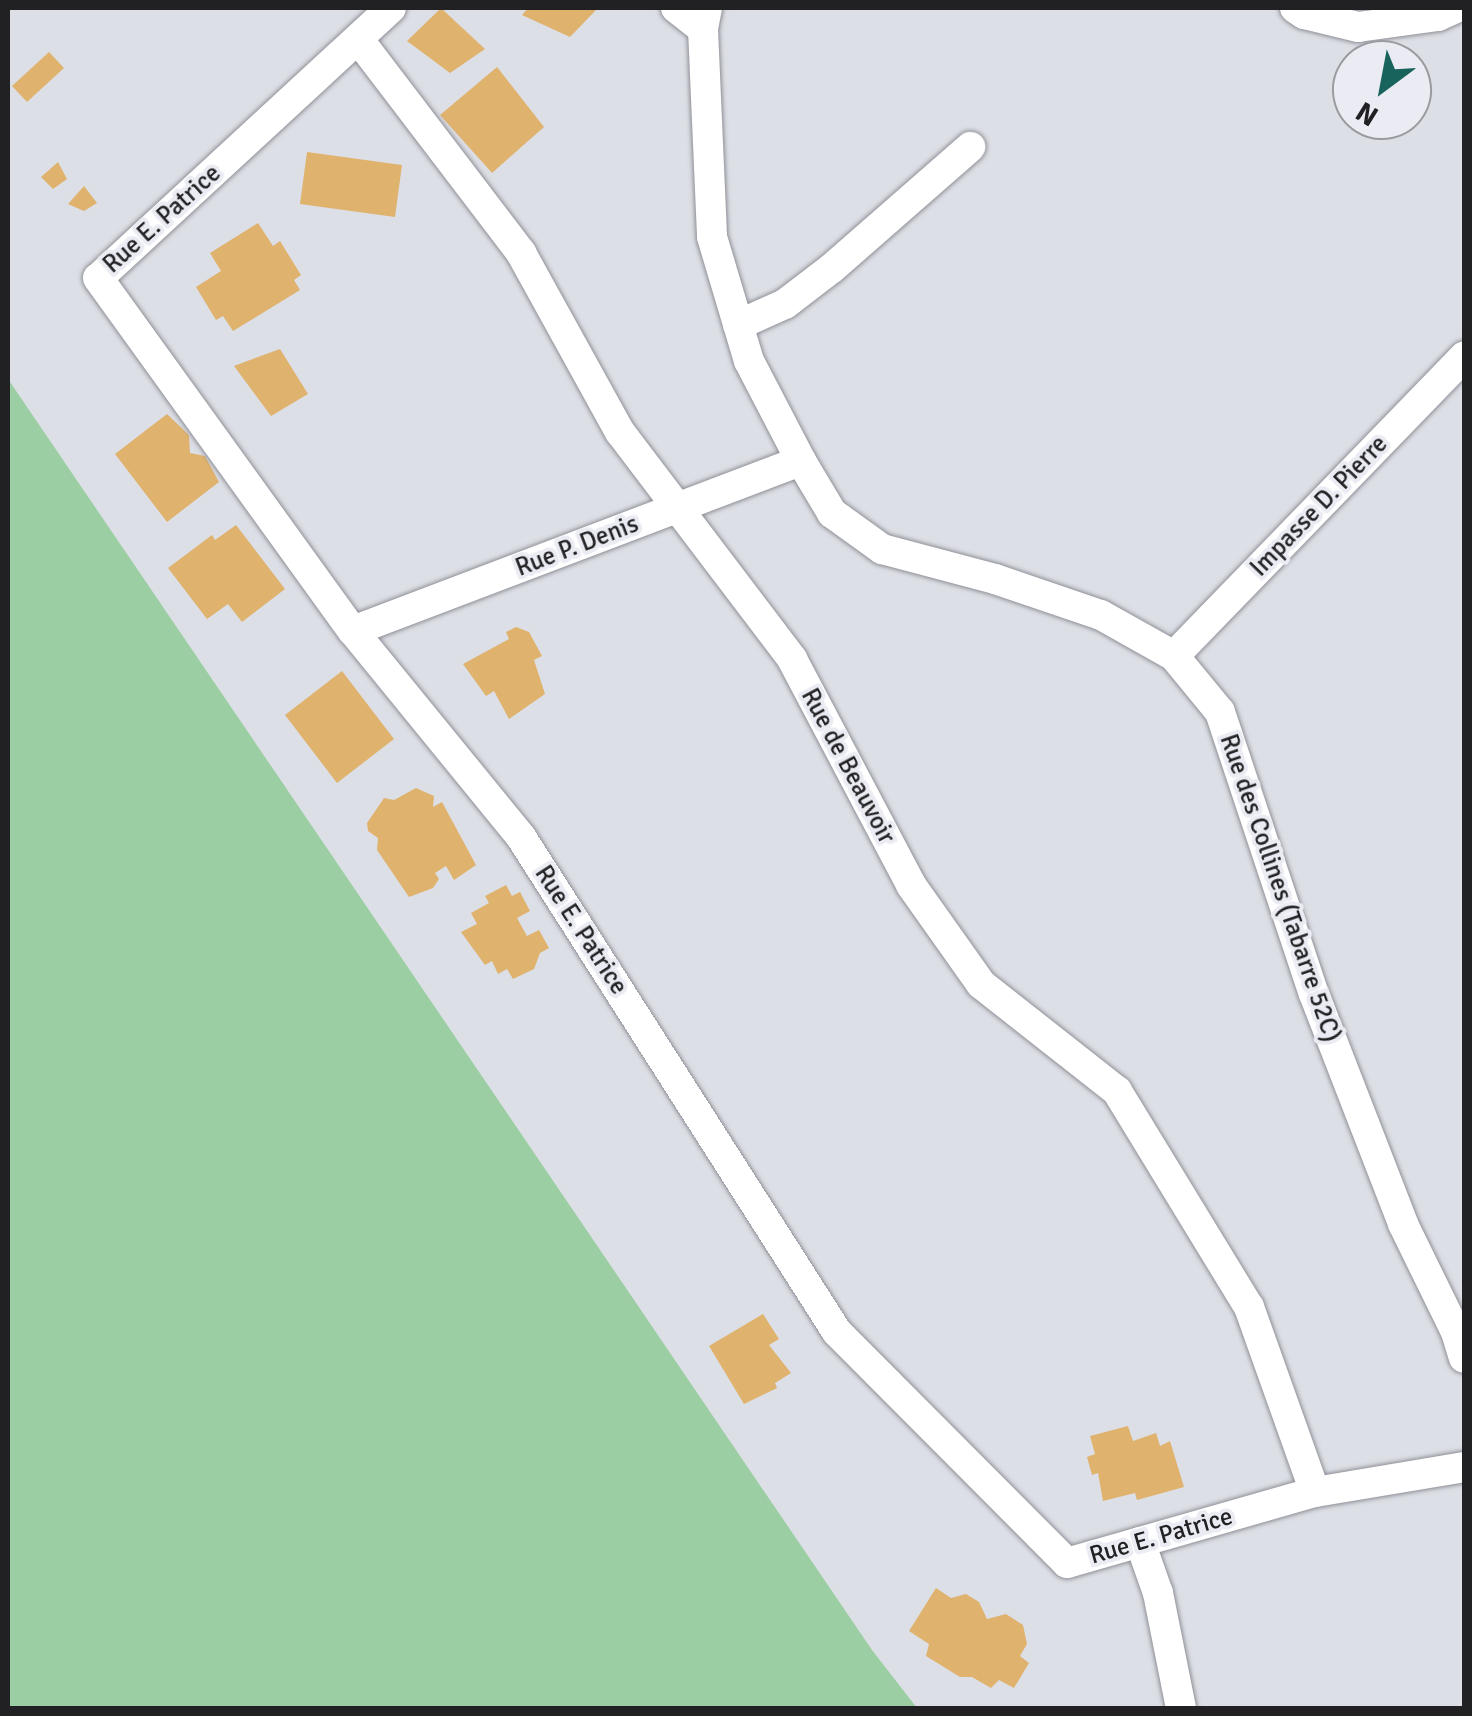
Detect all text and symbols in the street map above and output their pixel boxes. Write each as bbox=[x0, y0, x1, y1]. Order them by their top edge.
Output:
north arrow bbox=[1332, 40, 1432, 140]
text: N bbox=[1350, 94, 1384, 133]
street label: Rue E. Patrice bbox=[97, 158, 227, 280]
street label: Impasse D. Pierre bbox=[1244, 429, 1394, 583]
street label: Rue P. Denis bbox=[511, 509, 643, 583]
street label: Rue de Beauvoir bbox=[795, 683, 901, 849]
street label: Rue des Collines (Tabarre 52C) bbox=[1213, 730, 1347, 1046]
street label: Rue E. Patrice bbox=[528, 860, 634, 1000]
street label: Rue E. Patrice bbox=[1086, 1501, 1236, 1571]

